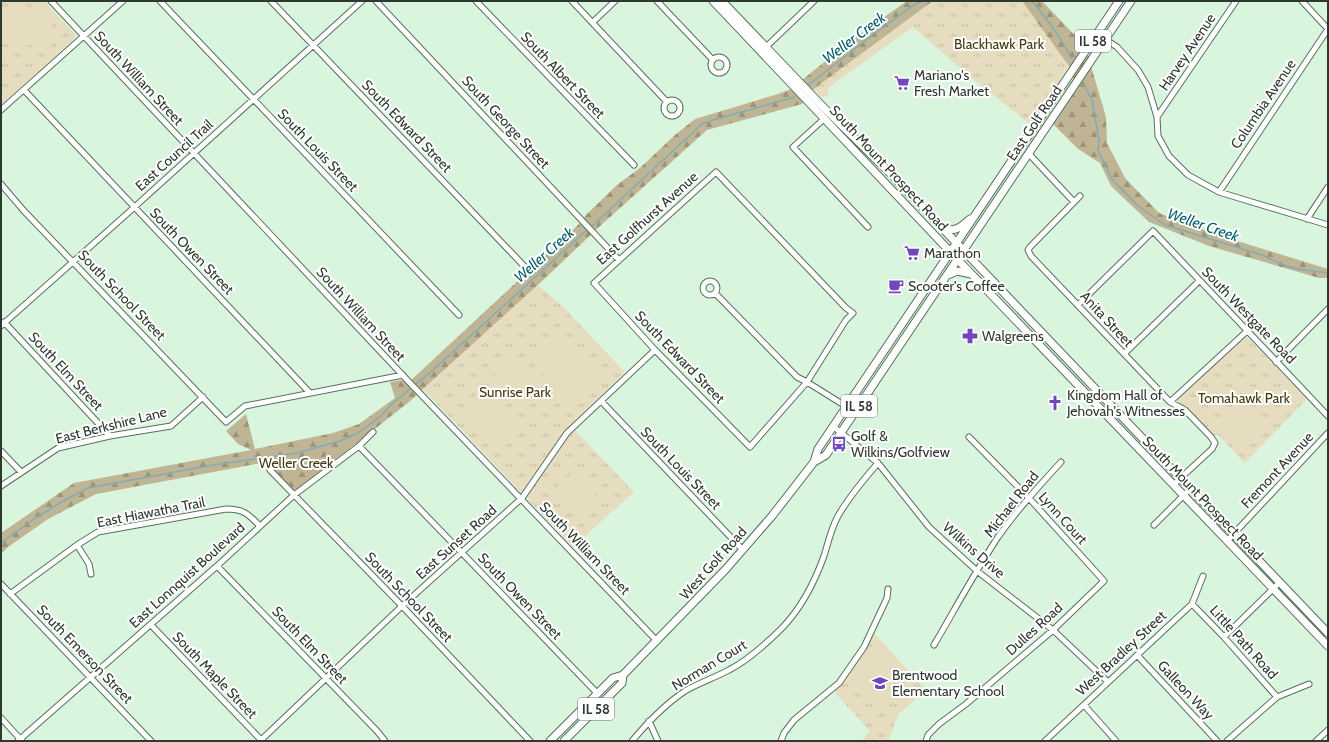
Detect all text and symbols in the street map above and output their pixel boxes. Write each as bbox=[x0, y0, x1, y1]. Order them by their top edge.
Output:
water label: Weller Creek bbox=[819, 8, 890, 68]
street label: Harvey Avenue bbox=[1155, 10, 1219, 94]
street label: South William Street bbox=[91, 27, 188, 129]
street label: South Albert Street bbox=[517, 28, 609, 122]
road number: IL 58 bbox=[1075, 30, 1111, 52]
park label: Blackhawk Park bbox=[954, 35, 1045, 53]
street label: Columbia Avenue bbox=[1226, 56, 1300, 152]
place label: Mariano's Fresh Market bbox=[914, 66, 989, 100]
street label: South George Street bbox=[458, 72, 554, 172]
supermarket icon: Mariano's Fresh Market bbox=[893, 74, 911, 92]
street label: South Edward Street bbox=[358, 76, 456, 176]
street label: East Golf Road bbox=[1002, 82, 1066, 164]
street label: South Mount Prospect Road bbox=[826, 101, 952, 235]
street label: South Louis Street bbox=[274, 105, 362, 195]
street label: East Council Trail bbox=[131, 115, 217, 195]
street label: East Golfhurst Avenue bbox=[592, 168, 702, 268]
street label: South Owen Street bbox=[146, 204, 238, 298]
water label: Weller Creek bbox=[1165, 204, 1242, 246]
water label: Weller Creek bbox=[510, 223, 578, 287]
supermarket icon: Marathon bbox=[903, 244, 921, 262]
place label: Marathon bbox=[924, 244, 981, 262]
street label: South School Street bbox=[74, 246, 170, 344]
street label: South William Street bbox=[313, 263, 410, 365]
street label: South Westgate Road bbox=[1198, 263, 1300, 367]
cafe icon: Scooter's Coffee bbox=[887, 277, 905, 295]
place label: Scooter's Coffee bbox=[908, 277, 1005, 295]
street label: Anita Street bbox=[1077, 287, 1138, 351]
street label: South Edward Street bbox=[631, 307, 729, 407]
pharmacy icon: Walgreens bbox=[961, 327, 979, 345]
place label: Walgreens bbox=[982, 327, 1044, 345]
street label: South Elm Street bbox=[25, 328, 107, 414]
park label: Sunrise Park bbox=[479, 383, 552, 401]
place label: Kingdom Hall of Jehovah's Witnesses bbox=[1066, 386, 1185, 420]
park label: Tomahawk Park bbox=[1198, 389, 1291, 407]
church icon: Kingdom Hall of Jehovah's Witnesses bbox=[1046, 394, 1064, 412]
road number: IL 58 bbox=[841, 395, 877, 417]
street label: East Berkshire Lane bbox=[54, 402, 168, 448]
street label: South Louis Street bbox=[637, 423, 725, 513]
place label: Golf & Wilkins/Golfview bbox=[851, 427, 950, 461]
street label: Fremont Avenue bbox=[1237, 428, 1317, 512]
street label: South Mount Prospect Road bbox=[1139, 432, 1267, 564]
bus stop icon: Golf & Wilkins/Golfview bbox=[830, 435, 848, 453]
park label: Weller Creek bbox=[259, 454, 334, 472]
street label: Michael Road bbox=[980, 467, 1042, 541]
street label: Lynn Court bbox=[1035, 488, 1091, 548]
street label: East Hiawatha Trail bbox=[95, 493, 207, 531]
street label: South William Street bbox=[536, 498, 634, 599]
street label: East Sunset Road bbox=[412, 501, 500, 583]
street label: East Lonnquist Boulevard bbox=[125, 518, 249, 632]
street label: Wilkins Drive bbox=[939, 518, 1009, 582]
street label: West Golf Road bbox=[676, 523, 750, 603]
street label: South School Street bbox=[361, 548, 457, 646]
street label: South Owen Street bbox=[474, 549, 566, 643]
street label: Dulles Road bbox=[1002, 599, 1066, 659]
street label: South Emerson Street bbox=[33, 601, 137, 707]
street label: Little Path Road bbox=[1206, 601, 1282, 683]
street label: South Elm Street bbox=[268, 602, 352, 688]
street label: West Bradley Street bbox=[1072, 606, 1170, 700]
street label: South Maple Street bbox=[169, 628, 261, 722]
street label: Norman Court bbox=[668, 635, 750, 694]
street label: Galleon Way bbox=[1154, 657, 1218, 723]
place label: Brentwood Elementary School bbox=[892, 666, 1005, 700]
school or university icon: Brentwood Elementary School bbox=[871, 674, 889, 692]
road number: IL 58 bbox=[578, 698, 614, 720]

